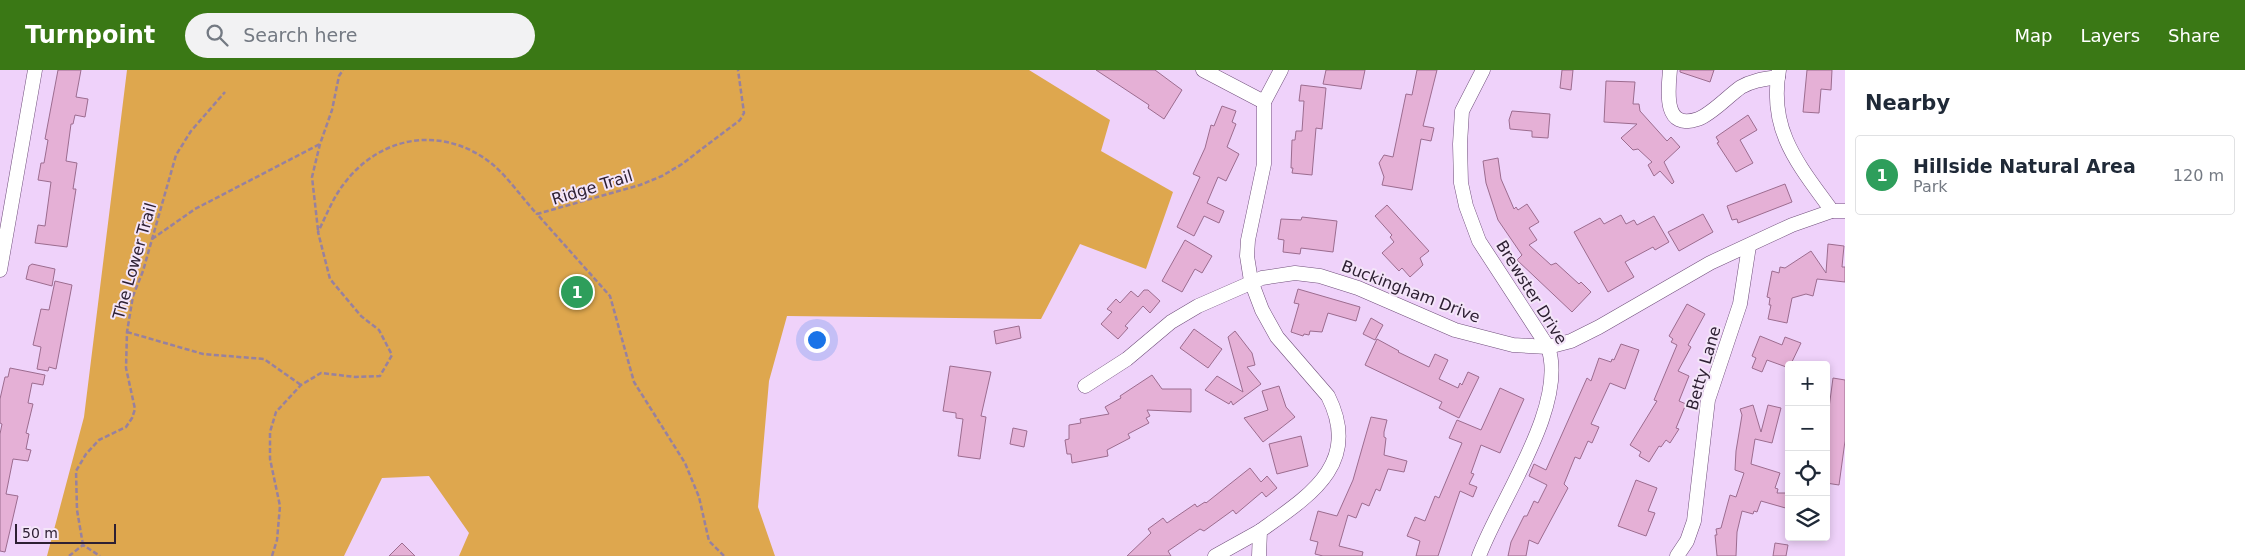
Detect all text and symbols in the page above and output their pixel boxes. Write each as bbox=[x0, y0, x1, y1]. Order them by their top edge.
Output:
search box bbox=[185, 13, 535, 58]
text: Turnpoint bbox=[25, 21, 155, 49]
icon: search bbox=[203, 21, 231, 49]
text: Search here bbox=[243, 24, 357, 46]
text: Map bbox=[2014, 25, 2052, 46]
text: Layers bbox=[2080, 25, 2140, 46]
text: Share bbox=[2168, 25, 2220, 46]
text: Nearby bbox=[1865, 91, 1950, 115]
text: Hillside Natural Area bbox=[1913, 155, 2136, 177]
street label: Ridge Trail bbox=[549, 166, 635, 209]
text: 1 bbox=[1876, 166, 1888, 185]
text: 120 m bbox=[2173, 166, 2224, 185]
text: Park bbox=[1913, 177, 1948, 196]
street label: The Lower Trail bbox=[108, 201, 160, 323]
street label: Brewster Drive bbox=[1492, 237, 1571, 348]
street label: Buckingham Drive bbox=[1339, 256, 1483, 327]
pin: 1 bbox=[561, 273, 593, 311]
street label: Betty Lane bbox=[1682, 324, 1725, 412]
your location bbox=[804, 327, 830, 353]
map controls bbox=[1785, 361, 1830, 541]
button: + bbox=[1785, 361, 1830, 406]
button: − bbox=[1785, 406, 1830, 451]
button: locate bbox=[1785, 451, 1830, 496]
button: layers bbox=[1785, 496, 1830, 541]
scale bar bbox=[15, 521, 116, 544]
text: 50 m bbox=[22, 525, 58, 541]

